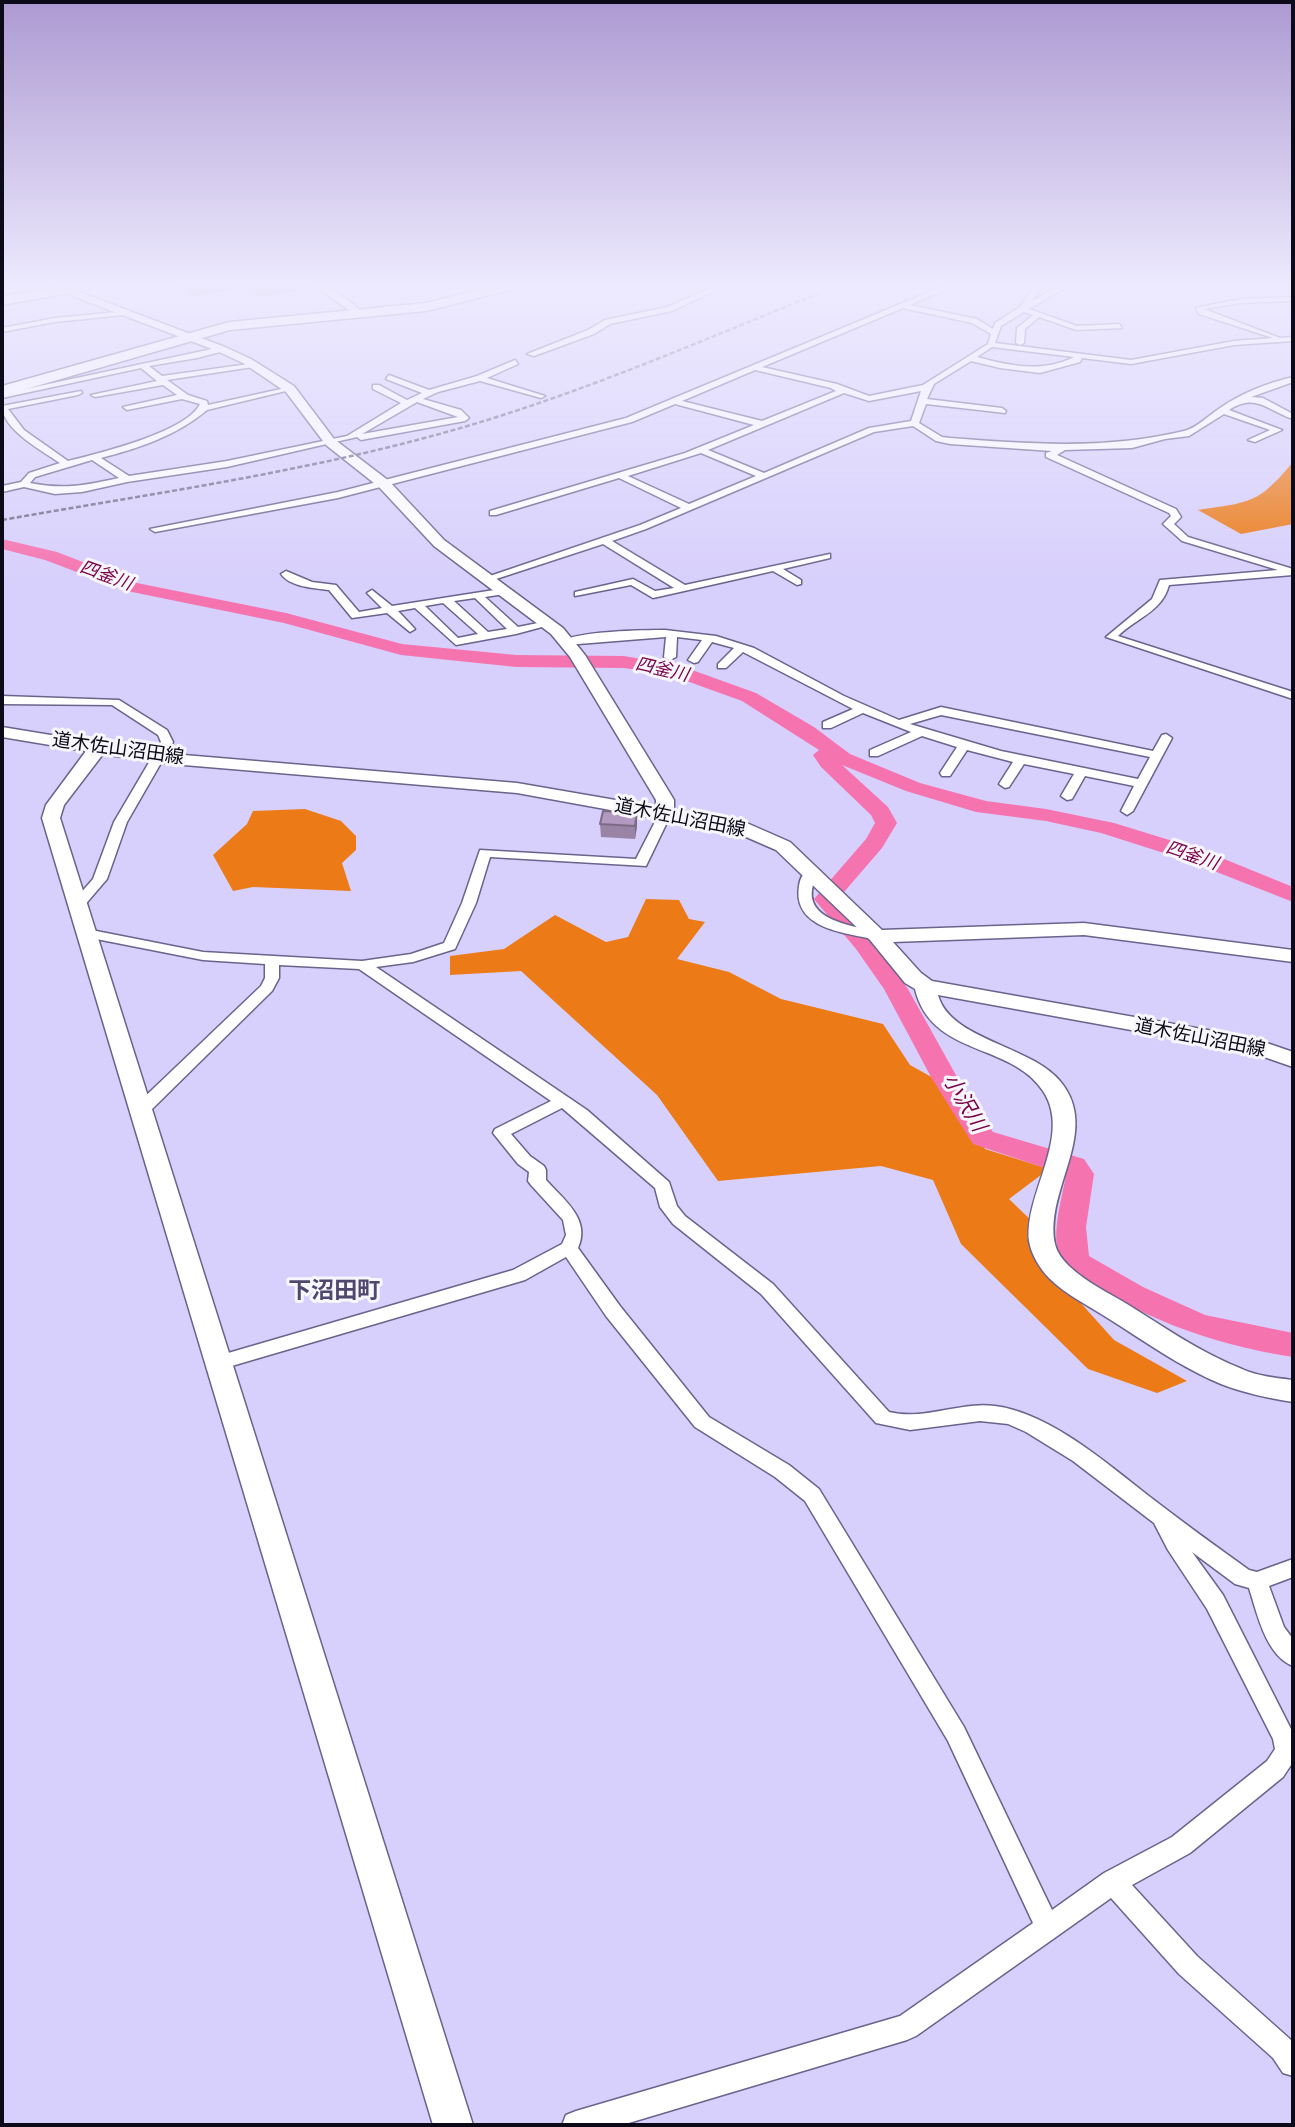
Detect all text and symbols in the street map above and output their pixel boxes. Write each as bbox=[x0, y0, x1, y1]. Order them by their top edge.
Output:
water label: 四釜川 bbox=[77, 557, 135, 595]
water label: 四釜川 bbox=[633, 653, 691, 687]
street label: 道木佐山沼田線 bbox=[51, 728, 185, 770]
street label: 道木佐山沼田線 bbox=[613, 794, 747, 842]
water label: 四釜川 bbox=[1163, 837, 1221, 875]
street label: 道木佐山沼田線 bbox=[1133, 1014, 1267, 1062]
water label: 小沢川 bbox=[937, 1070, 991, 1136]
district label: 下沼田町 bbox=[288, 1277, 380, 1305]

